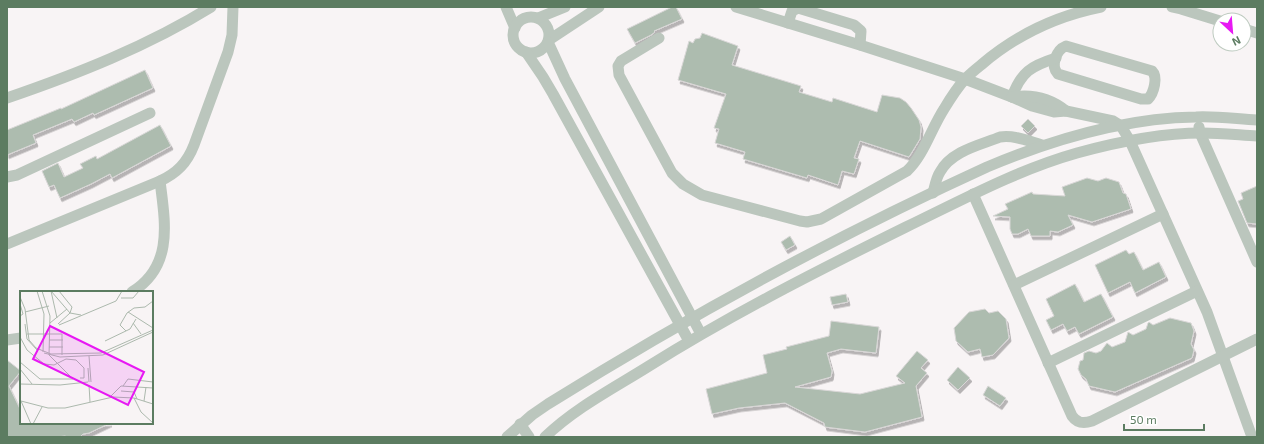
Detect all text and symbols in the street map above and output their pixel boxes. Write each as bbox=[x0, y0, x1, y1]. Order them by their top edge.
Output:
north arrow bbox=[1212, 12, 1252, 52]
text: N bbox=[1230, 34, 1243, 49]
inset map bbox=[20, 291, 153, 424]
scale bar bbox=[1124, 406, 1204, 432]
text: 50 m bbox=[1130, 412, 1157, 426]

